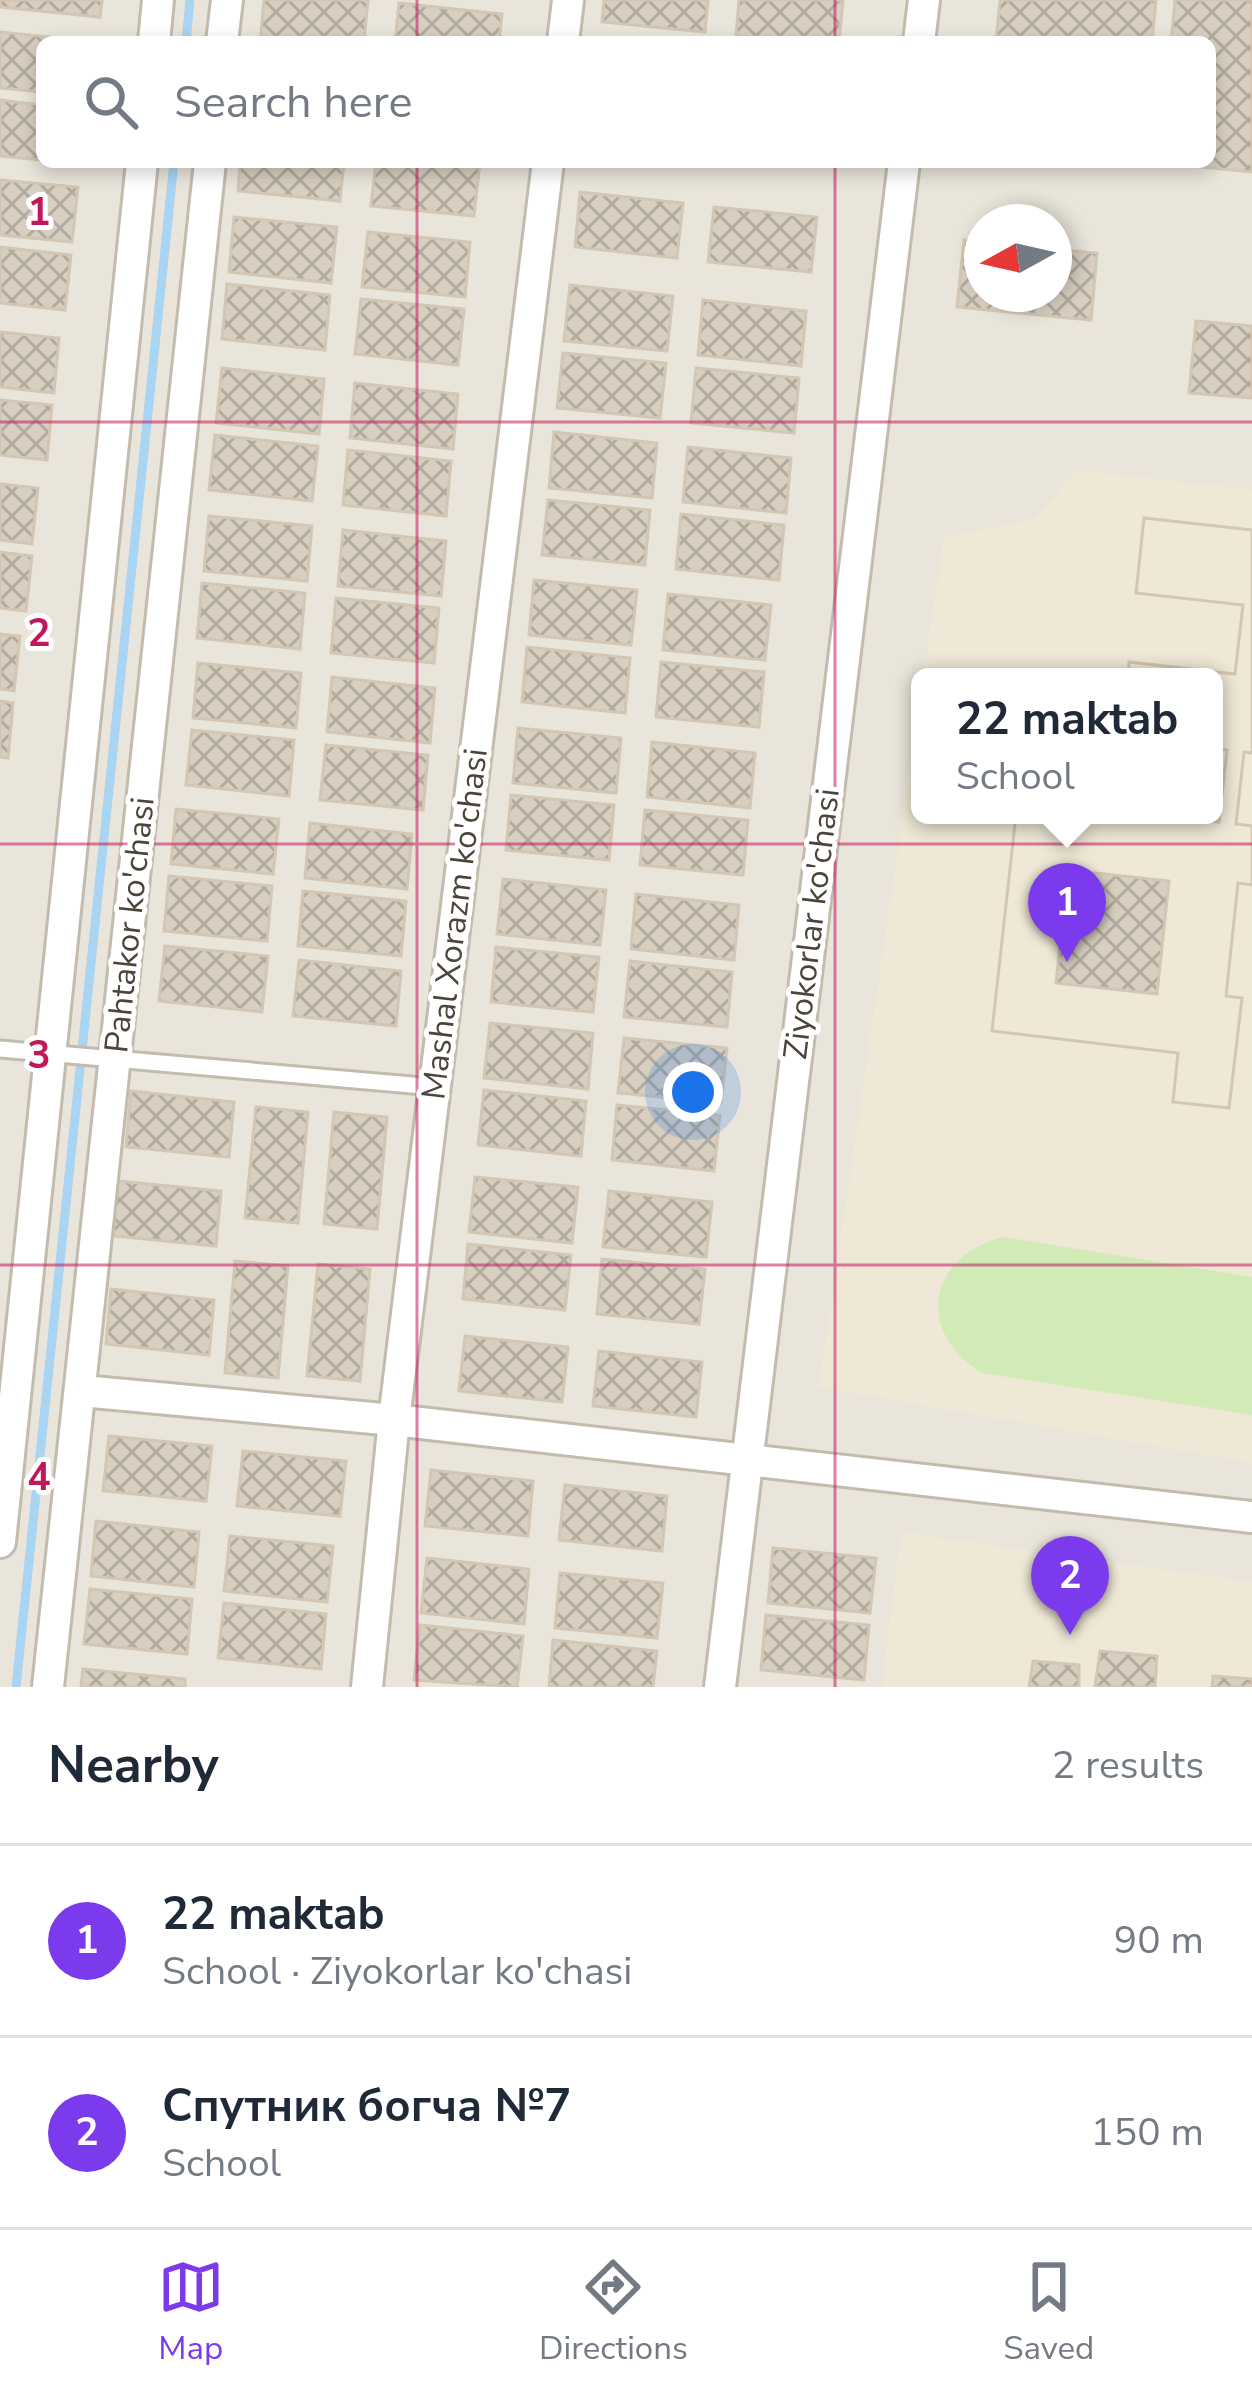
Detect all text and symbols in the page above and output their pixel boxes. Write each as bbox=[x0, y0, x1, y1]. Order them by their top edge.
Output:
search box bbox=[36, 36, 1216, 168]
icon: search bbox=[78, 69, 144, 135]
text: Search here bbox=[174, 72, 413, 133]
text: 1 bbox=[27, 186, 51, 239]
north arrow bbox=[964, 204, 1072, 312]
text: 2 bbox=[27, 607, 51, 660]
popup bbox=[911, 668, 1223, 824]
text: 22 maktab bbox=[956, 689, 1178, 750]
street label: Mashal Xorazm ko'chasi bbox=[411, 746, 499, 1102]
text: School bbox=[956, 750, 1075, 803]
street label: Ziyokorlar ko'chasi bbox=[773, 786, 851, 1062]
street label: Pahtakor ko'chasi bbox=[94, 795, 166, 1055]
pin: 1 bbox=[1028, 863, 1106, 962]
text: 3 bbox=[27, 1029, 51, 1082]
your location bbox=[663, 1062, 723, 1122]
text: 4 bbox=[27, 1451, 51, 1504]
pin: 2 bbox=[1031, 1536, 1109, 1635]
text: Nearby bbox=[48, 1730, 219, 1800]
text: 2 results bbox=[1052, 1739, 1204, 1792]
text: 22 maktab bbox=[162, 1884, 385, 1945]
text: 1 bbox=[75, 1914, 99, 1967]
text: 90 m bbox=[1114, 1914, 1204, 1967]
text: School · Ziyokorlar ko'chasi bbox=[162, 1945, 632, 1998]
text: Спутник богча №7 bbox=[162, 2076, 571, 2137]
text: 2 bbox=[75, 2106, 99, 2159]
text: 150 m bbox=[1090, 2106, 1204, 2159]
text: School bbox=[162, 2137, 281, 2190]
tab: Map bbox=[158, 2254, 224, 2371]
tab: Directions bbox=[539, 2254, 688, 2371]
tab: Saved bbox=[1003, 2254, 1094, 2371]

